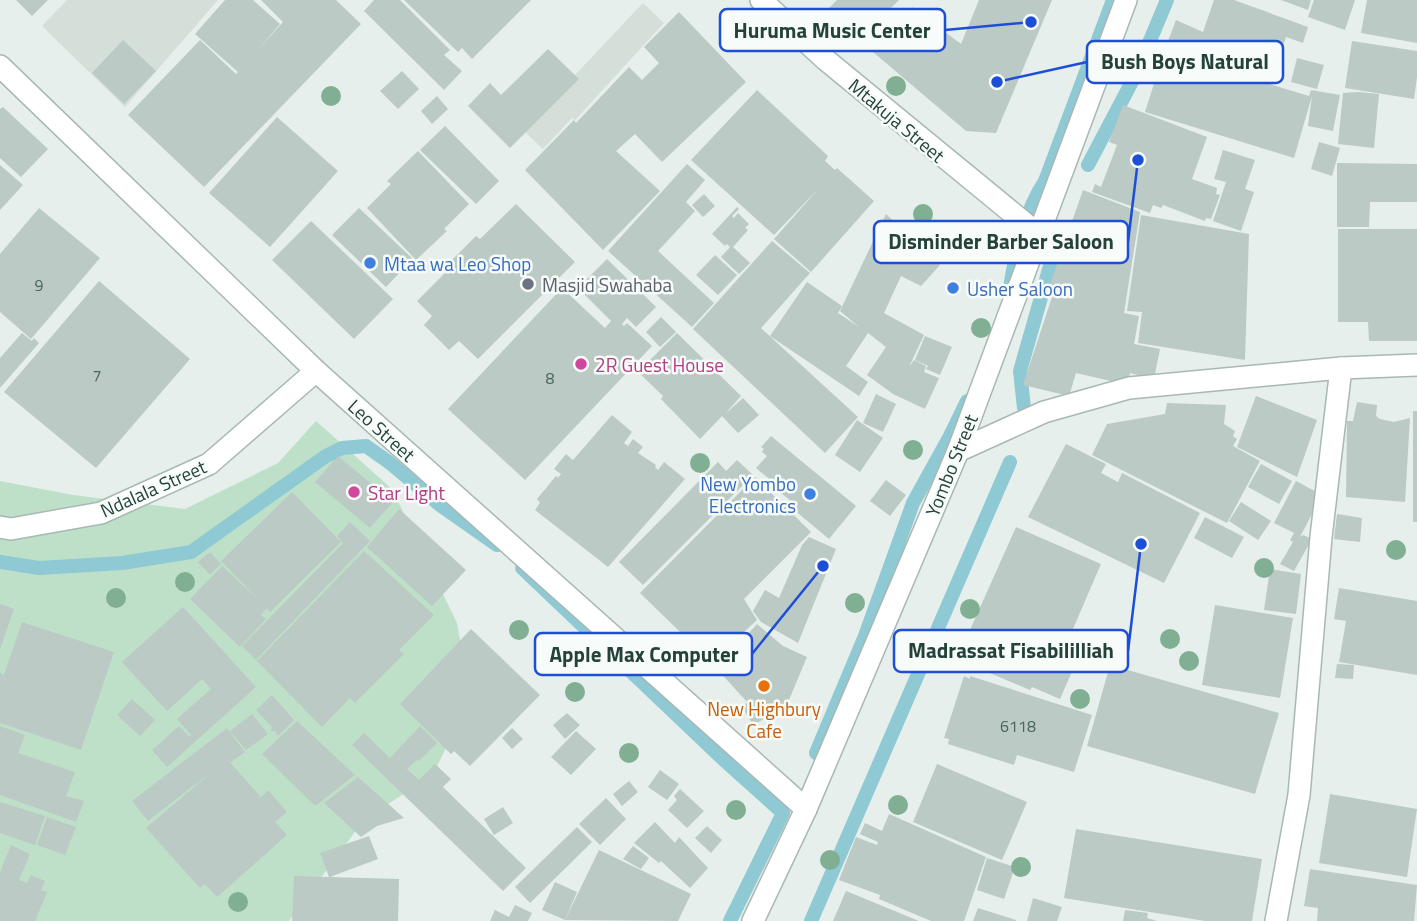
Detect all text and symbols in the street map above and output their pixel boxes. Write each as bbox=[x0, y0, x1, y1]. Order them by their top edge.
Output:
callout: Huruma Music Center bbox=[720, 9, 945, 51]
text: Huruma Music Center bbox=[734, 14, 931, 46]
callout: Bush Boys Natural bbox=[1087, 41, 1283, 83]
text: Bush Boys Natural bbox=[1101, 45, 1269, 77]
street label: Mtakuja Street bbox=[842, 71, 952, 169]
callout: Disminder Barber Saloon bbox=[874, 221, 1128, 263]
text: Disminder Barber Saloon bbox=[888, 225, 1114, 257]
place label: Mtaa wa Leo Shop bbox=[384, 249, 531, 278]
marker: Mtaa wa Leo Shop bbox=[362, 255, 378, 271]
place label: Masjid Swahaba bbox=[542, 270, 673, 299]
house number: 9 bbox=[35, 273, 44, 297]
place label: Usher Saloon bbox=[967, 274, 1073, 303]
marker: Masjid Swahaba bbox=[520, 276, 536, 292]
marker: Usher Saloon bbox=[945, 280, 961, 296]
place label: 2R Guest House bbox=[595, 350, 724, 379]
marker: 2R Guest House bbox=[573, 356, 589, 372]
house number: 7 bbox=[93, 363, 101, 387]
house number: 8 bbox=[546, 366, 555, 390]
street label: Leo Street bbox=[342, 392, 422, 468]
street label: Yombo Street bbox=[917, 409, 985, 520]
street label: Ndalala Street bbox=[95, 452, 211, 524]
place label: New Yombo Electronics bbox=[700, 469, 796, 520]
place label: Star Light bbox=[368, 478, 445, 507]
marker: Star Light bbox=[346, 484, 362, 500]
marker: New Yombo Electronics bbox=[802, 486, 818, 502]
callout: Madrassat Fisabililliah bbox=[894, 630, 1128, 672]
callout: Apple Max Computer bbox=[535, 633, 752, 675]
text: Madrassat Fisabililliah bbox=[908, 634, 1114, 666]
text: Apple Max Computer bbox=[549, 638, 739, 670]
marker: New Highbury Cafe bbox=[756, 678, 772, 694]
place label: New Highbury Cafe bbox=[707, 694, 821, 745]
house number: 6118 bbox=[1000, 714, 1036, 738]

